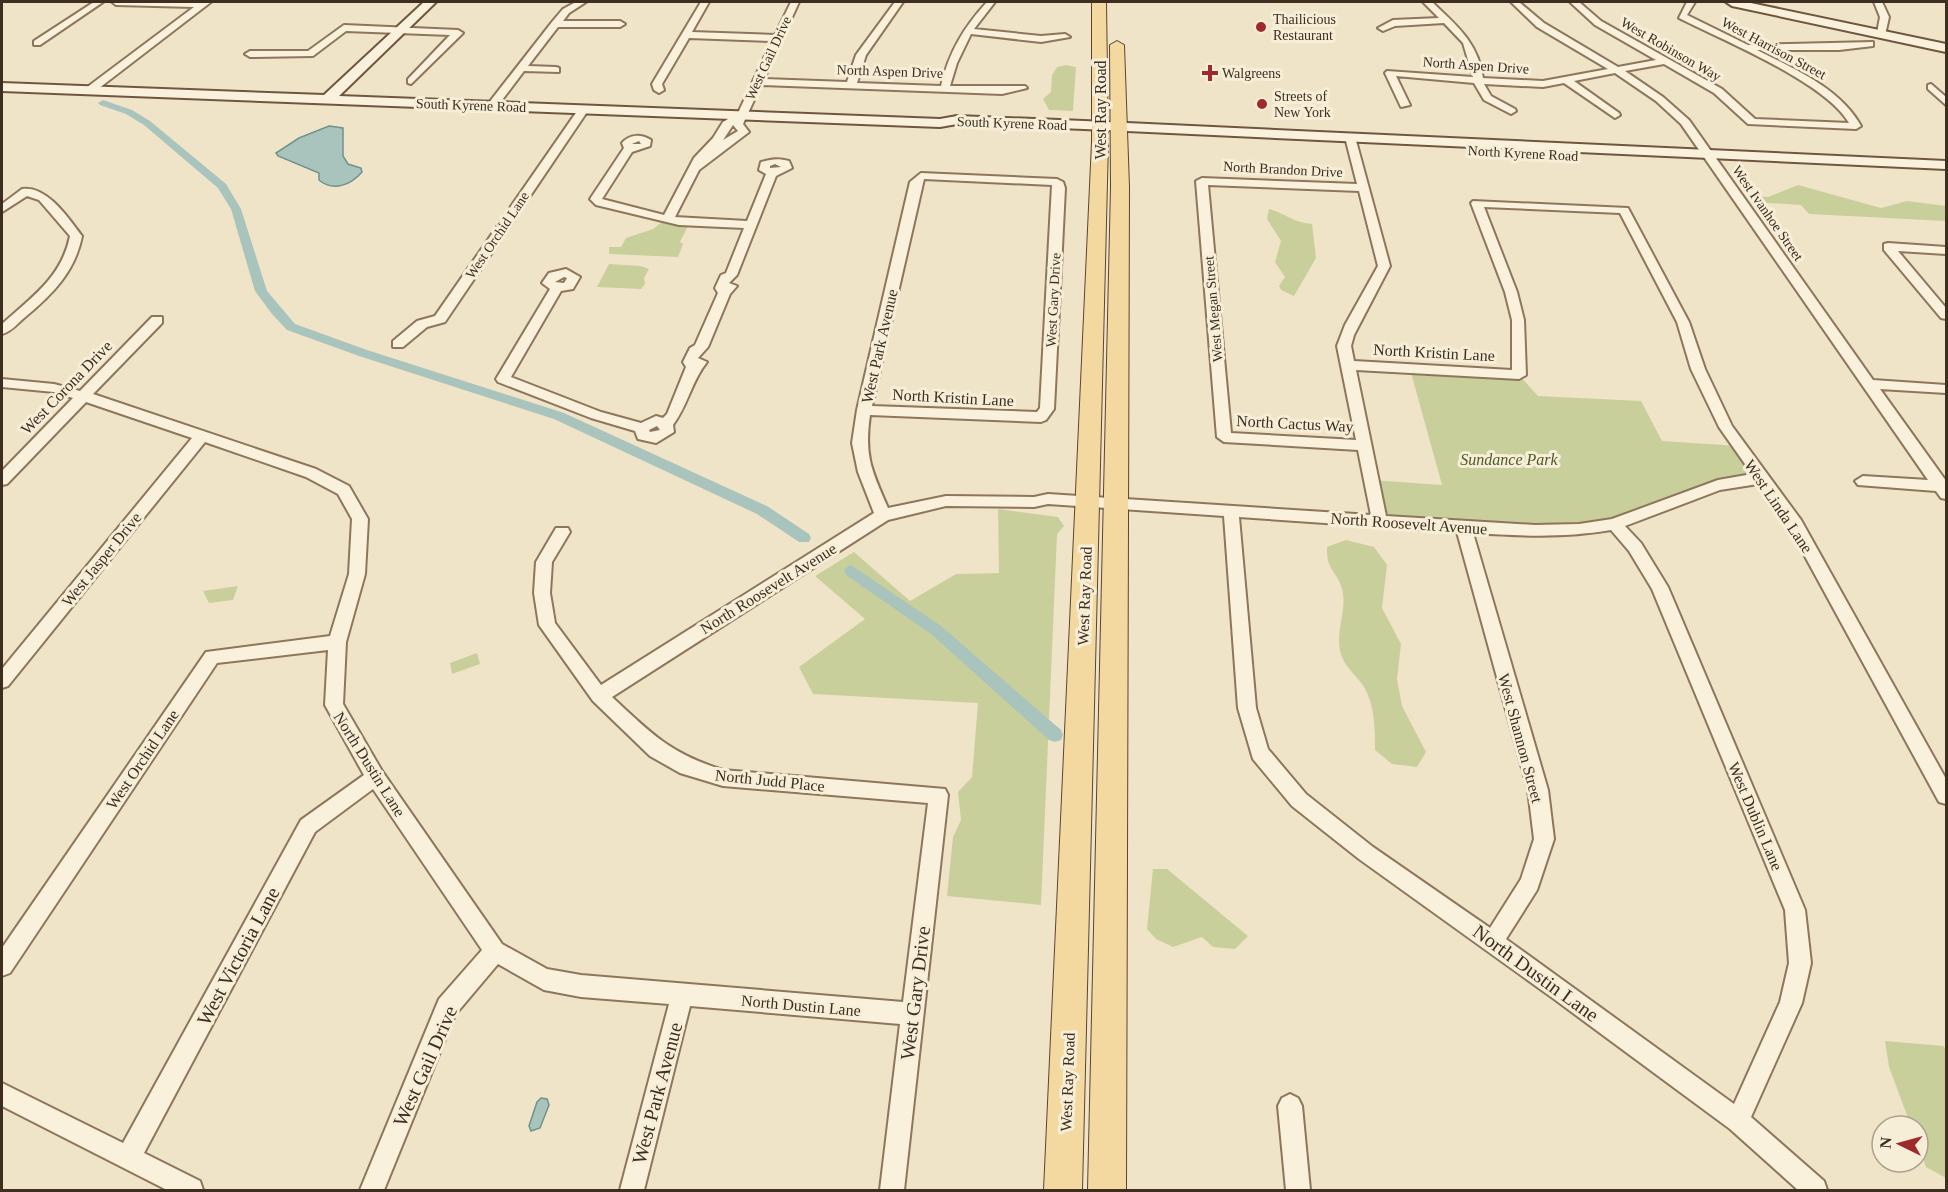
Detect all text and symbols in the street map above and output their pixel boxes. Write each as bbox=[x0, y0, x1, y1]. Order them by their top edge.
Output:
place label: Thailicious Restaurant bbox=[1273, 12, 1336, 43]
street label: West Gail Drive bbox=[743, 14, 794, 102]
street label: West Robinson Way bbox=[1618, 15, 1724, 84]
street label: West Harrison Street bbox=[1719, 15, 1829, 82]
marker: Thailicious Restaurant bbox=[1254, 20, 1268, 34]
street label: North Aspen Drive bbox=[1422, 54, 1530, 77]
street label: West Ray Road bbox=[1092, 60, 1110, 160]
street label: North Aspen Drive bbox=[836, 62, 943, 81]
marker: Walgreens bbox=[1203, 66, 1217, 80]
place label: Walgreens bbox=[1222, 66, 1281, 81]
place label: Streets of New York bbox=[1274, 89, 1331, 120]
street label: South Kyrene Road bbox=[416, 96, 526, 115]
marker: Streets of New York bbox=[1255, 97, 1269, 111]
street label: South Kyrene Road bbox=[957, 114, 1067, 133]
street label: North Kyrene Road bbox=[1467, 143, 1579, 164]
street label: North Brandon Drive bbox=[1223, 159, 1343, 180]
street label: West Ivanhoe Street bbox=[1729, 163, 1806, 264]
street label: West Orchid Lane bbox=[463, 189, 532, 282]
street label: West Gary Drive bbox=[1044, 252, 1063, 348]
street label: West Megan Street bbox=[1201, 255, 1226, 363]
street label: West Park Avenue bbox=[858, 287, 901, 405]
street label: West Corona Drive bbox=[17, 337, 115, 438]
street label: North Kristin Lane bbox=[1373, 341, 1495, 364]
street label: North Kristin Lane bbox=[892, 386, 1014, 409]
street label: North Cactus Way bbox=[1236, 412, 1354, 436]
park label: Sundance Park bbox=[1460, 451, 1559, 468]
street label: West Linda Lane bbox=[1741, 456, 1816, 556]
street label: West Jasper Drive bbox=[58, 509, 145, 610]
street label: North Roosevelt Avenue bbox=[1330, 510, 1488, 537]
street label: North Roosevelt Avenue bbox=[697, 540, 839, 637]
street label: West Ray Road bbox=[1074, 546, 1096, 646]
street label: West Shannon Street bbox=[1495, 672, 1546, 805]
street label: West Orchid Lane bbox=[103, 706, 182, 812]
street label: North Dustin Lane bbox=[331, 709, 409, 820]
street label: West Dublin Lane bbox=[1725, 759, 1786, 873]
street label: North Judd Place bbox=[714, 766, 826, 795]
street label: West Victoria Lane bbox=[192, 883, 284, 1029]
street label: North Dustin Lane bbox=[1469, 920, 1603, 1026]
street label: West Gary Drive bbox=[896, 925, 935, 1061]
street label: North Dustin Lane bbox=[740, 992, 861, 1019]
street label: West Gail Drive bbox=[389, 1002, 461, 1130]
street label: West Park Avenue bbox=[628, 1020, 687, 1166]
street label: West Ray Road bbox=[1057, 1032, 1079, 1132]
north arrow bbox=[1870, 1114, 1930, 1174]
text: N bbox=[1877, 1136, 1895, 1149]

